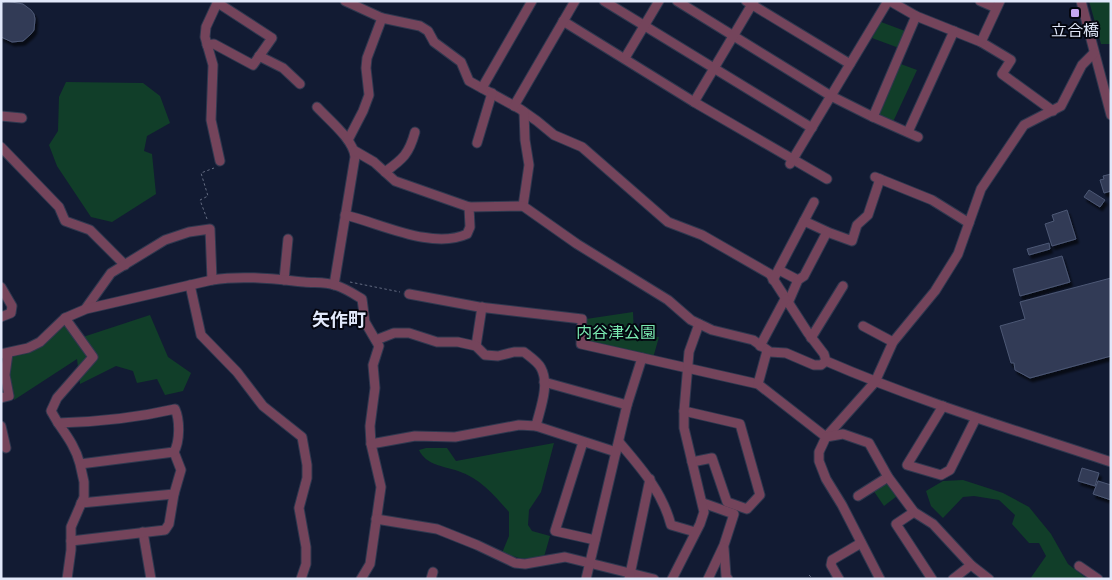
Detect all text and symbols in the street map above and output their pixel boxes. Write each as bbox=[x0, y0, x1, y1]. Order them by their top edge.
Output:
marker: 立合橋 bbox=[1069, 7, 1081, 19]
place label: 立合橋 bbox=[1051, 19, 1099, 41]
district label: 矢作町 bbox=[312, 307, 366, 331]
park label: 内谷津公園 bbox=[576, 321, 656, 343]

